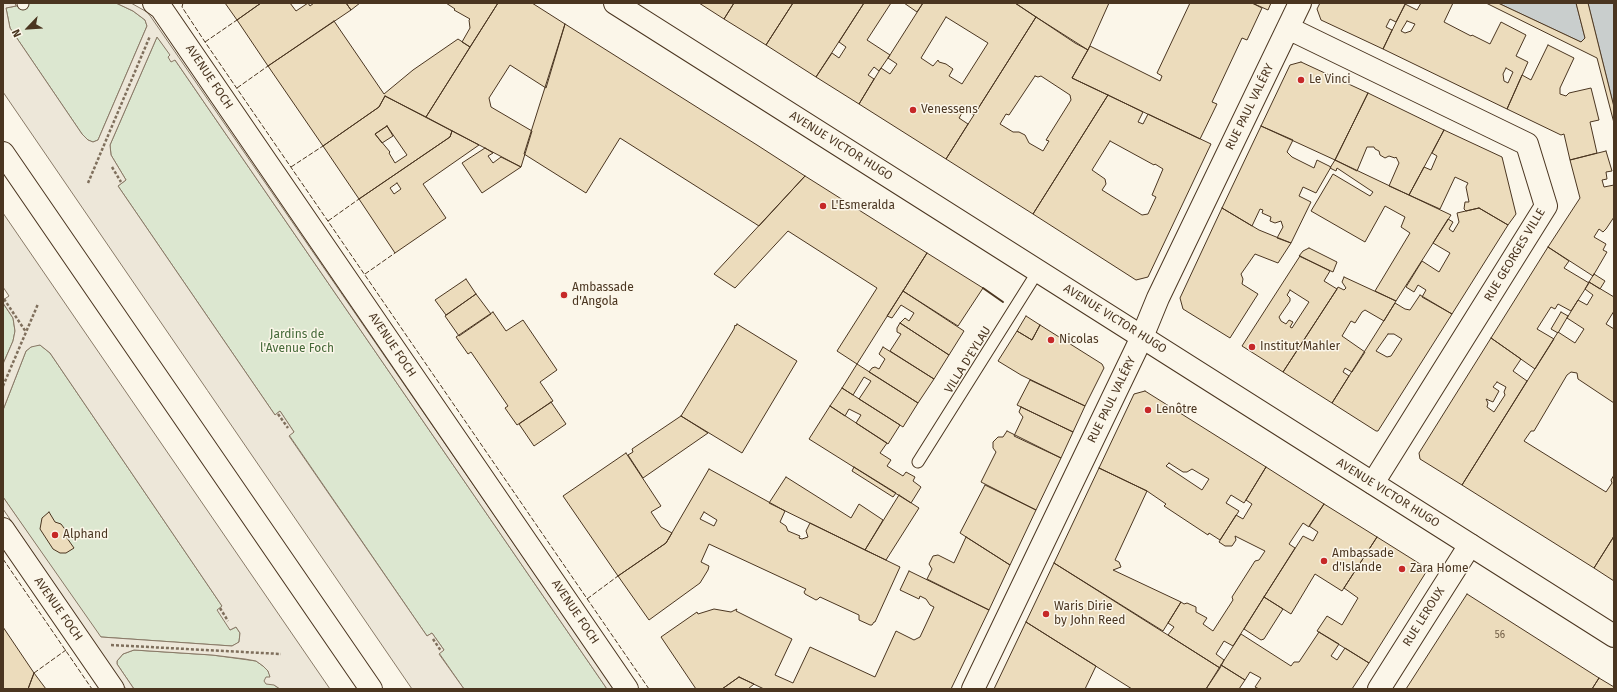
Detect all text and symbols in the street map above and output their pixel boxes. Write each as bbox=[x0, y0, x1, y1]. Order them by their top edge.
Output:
north arrow bbox=[8, 8, 48, 48]
text: N bbox=[9, 27, 24, 39]
street label: AVENUE FOCH bbox=[182, 42, 236, 112]
street label: RUE PAUL VALÉRY bbox=[1223, 62, 1277, 152]
place label: Le Vinci bbox=[1309, 73, 1351, 87]
marker: Le Vinci bbox=[1296, 75, 1306, 85]
place label: Venessens bbox=[921, 103, 978, 117]
marker: Venessens bbox=[908, 105, 918, 115]
street label: AVENUE VICTOR HUGO bbox=[787, 108, 895, 184]
place label: L'Esmeralda bbox=[831, 199, 895, 213]
marker: L'Esmeralda bbox=[818, 201, 828, 211]
street label: RUE GEORGES VILLE bbox=[1481, 206, 1549, 304]
place label: Ambassade d'Angola bbox=[572, 281, 634, 309]
street label: AVENUE VICTOR HUGO bbox=[1061, 281, 1169, 357]
marker: Ambassade d'Angola bbox=[559, 290, 569, 300]
street label: AVENUE FOCH bbox=[365, 310, 419, 380]
street label: VILLA D'EYLAU bbox=[942, 324, 994, 396]
park label: Jardins de l'Avenue Foch bbox=[260, 328, 334, 356]
place label: Nicolas bbox=[1059, 333, 1099, 347]
marker: Nicolas bbox=[1046, 335, 1056, 345]
place label: Institut Mahler bbox=[1260, 340, 1340, 354]
marker: Institut Mahler bbox=[1247, 342, 1257, 352]
street label: RUE PAUL VALÉRY bbox=[1085, 355, 1139, 445]
place label: Lenôtre bbox=[1156, 403, 1197, 417]
marker: Lenôtre bbox=[1143, 405, 1153, 415]
street label: AVENUE VICTOR HUGO bbox=[1334, 455, 1442, 531]
place label: Alphand bbox=[63, 528, 108, 542]
marker: Alphand bbox=[50, 530, 60, 540]
place label: Ambassade d'Islande bbox=[1332, 547, 1394, 575]
marker: Ambassade d'Islande bbox=[1319, 556, 1329, 566]
place label: Zara Home bbox=[1410, 562, 1469, 576]
marker: Zara Home bbox=[1397, 564, 1407, 574]
street label: AVENUE FOCH bbox=[31, 574, 85, 644]
street label: AVENUE FOCH bbox=[548, 577, 602, 647]
street label: RUE LEROUX bbox=[1400, 585, 1448, 649]
place label: Waris Dirie by John Reed bbox=[1054, 600, 1125, 628]
marker: Waris Dirie by John Reed bbox=[1041, 609, 1051, 619]
house number: 56 bbox=[1495, 629, 1505, 641]

